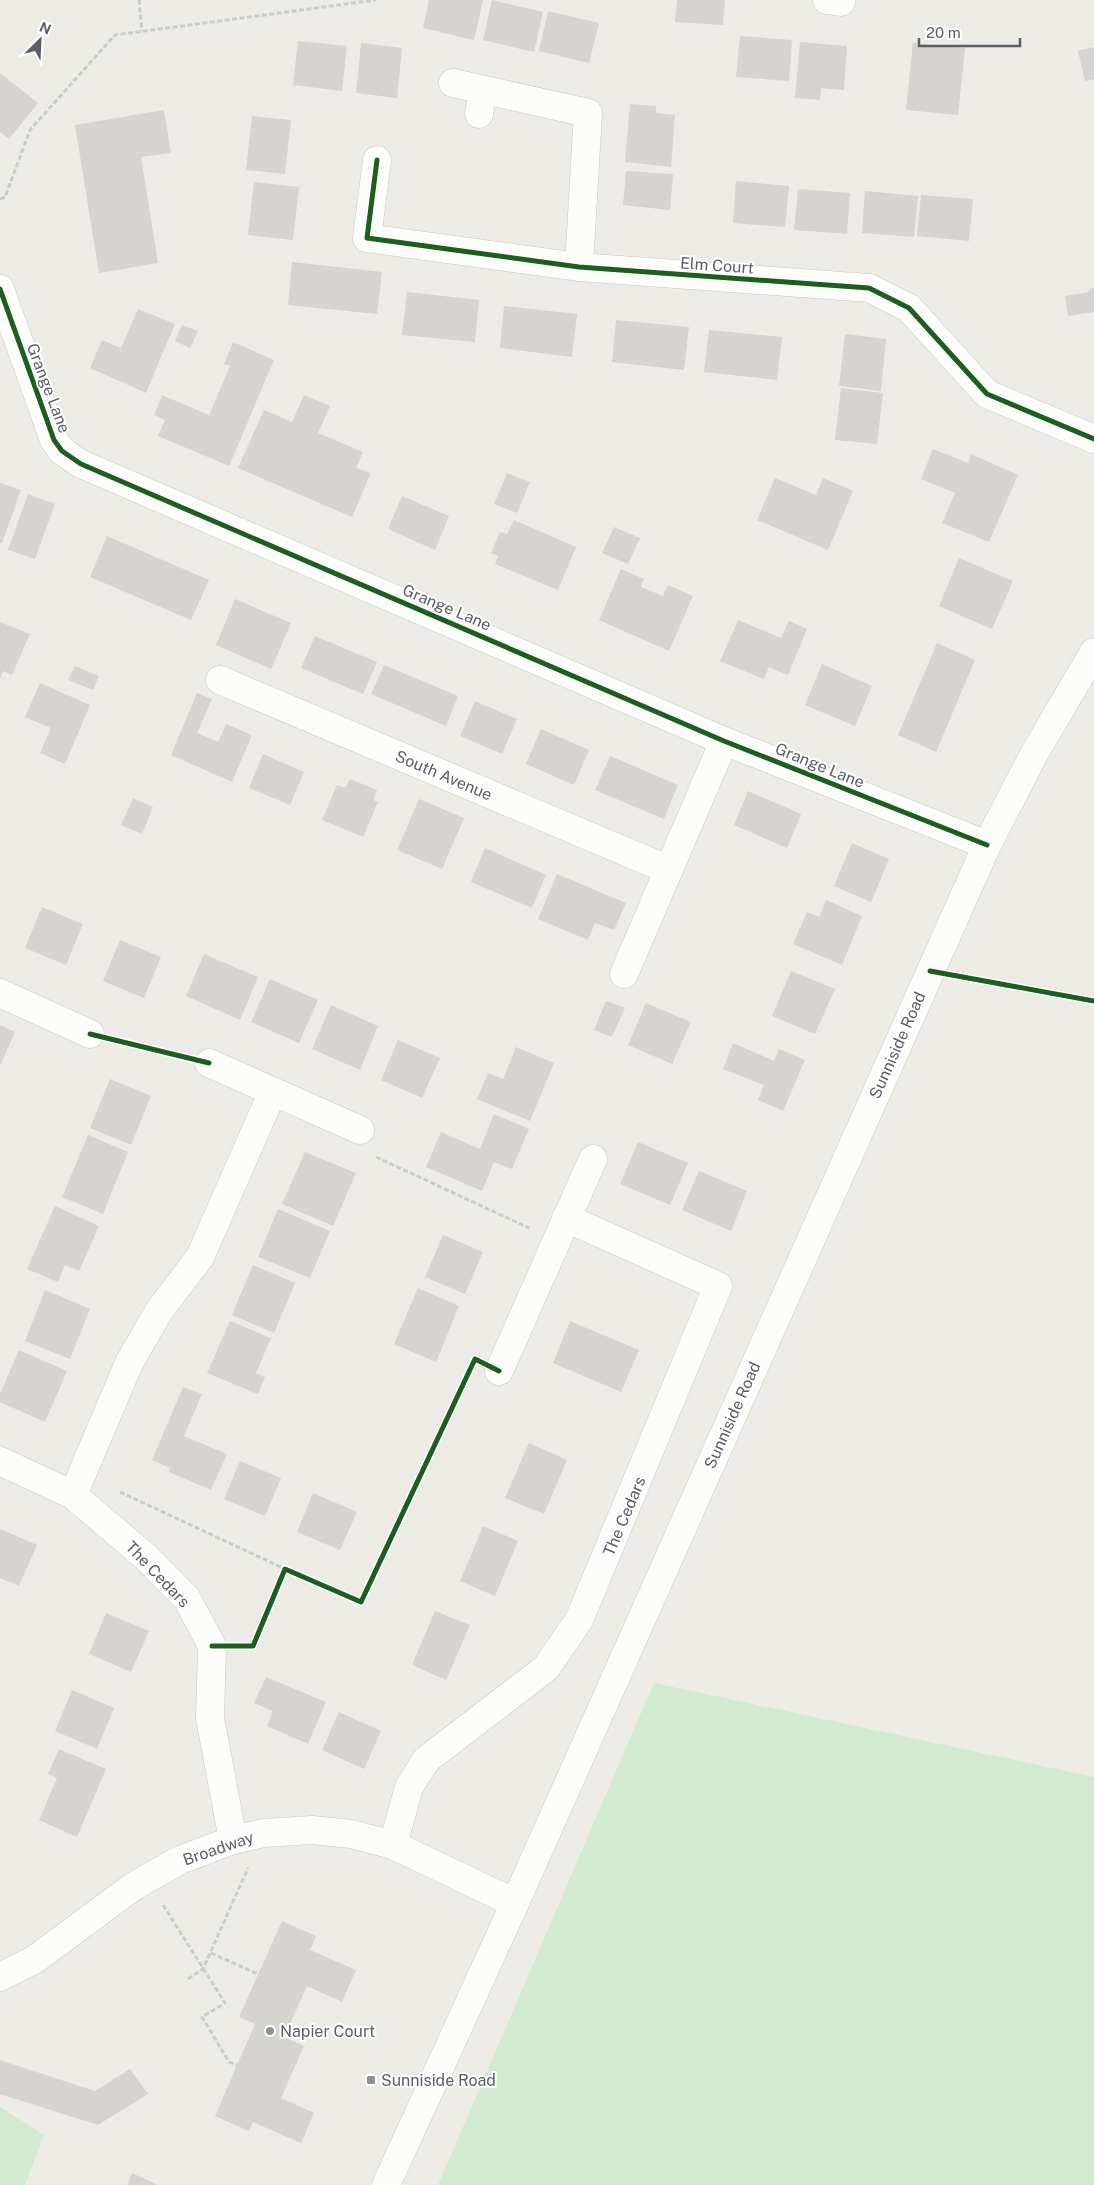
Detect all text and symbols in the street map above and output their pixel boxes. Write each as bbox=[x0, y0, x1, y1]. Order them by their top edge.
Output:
north arrow bbox=[15, 15, 65, 65]
scale bar bbox=[919, 15, 1020, 47]
text: N bbox=[37, 19, 54, 38]
text: 20 m bbox=[926, 24, 961, 41]
street label: Elm Court bbox=[679, 253, 754, 278]
street label: Grange Lane bbox=[23, 341, 74, 436]
street label: Grange Lane bbox=[400, 580, 494, 635]
street label: Grange Lane bbox=[772, 739, 867, 792]
street label: South Avenue bbox=[393, 747, 495, 804]
street label: Sunniside Road bbox=[865, 989, 929, 1102]
street label: Sunniside Road bbox=[700, 1359, 764, 1472]
street label: The Cedars bbox=[599, 1474, 650, 1559]
street label: The Cedars bbox=[122, 1537, 194, 1611]
street label: Broadway bbox=[180, 1827, 256, 1869]
place label: Napier Court bbox=[280, 2022, 375, 2041]
marker: Napier Court bbox=[264, 2025, 276, 2037]
place label: Sunniside Road bbox=[381, 2071, 496, 2090]
marker: Sunniside Road bbox=[365, 2074, 377, 2086]

